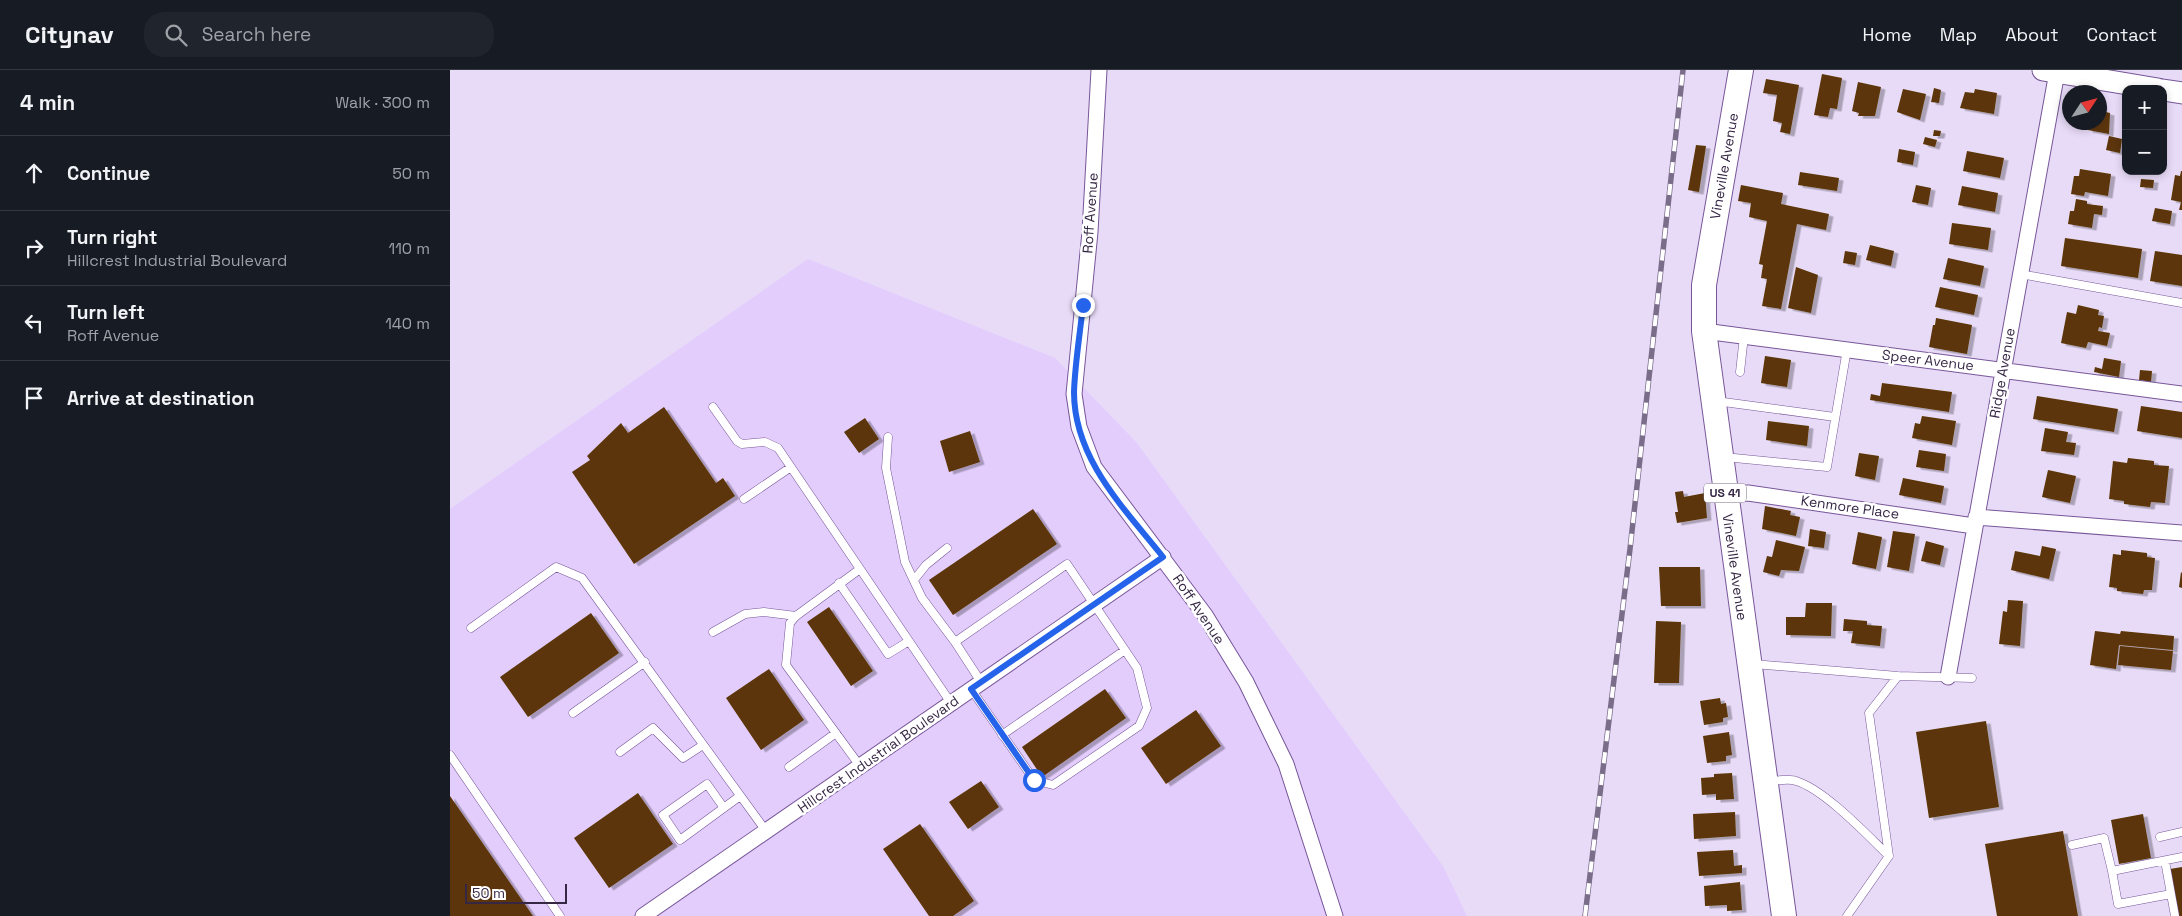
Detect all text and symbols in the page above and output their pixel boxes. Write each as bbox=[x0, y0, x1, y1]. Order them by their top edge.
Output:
search box bbox=[144, 12, 494, 57]
text: Citynav bbox=[25, 19, 114, 50]
icon: search bbox=[162, 21, 190, 49]
text: Search here bbox=[202, 22, 311, 47]
text: Home bbox=[1863, 23, 1912, 46]
text: Map bbox=[1940, 23, 1977, 46]
text: About bbox=[2005, 23, 2059, 46]
text: Contact bbox=[2087, 23, 2157, 46]
north arrow bbox=[2062, 85, 2107, 130]
map controls bbox=[2122, 85, 2167, 175]
button: + bbox=[2122, 85, 2167, 130]
text: 4 min bbox=[20, 89, 75, 116]
text: Walk · 300 m bbox=[335, 92, 430, 113]
street label: Vineville Avenue bbox=[1706, 111, 1742, 221]
button: − bbox=[2122, 130, 2167, 175]
icon: ahead bbox=[20, 159, 48, 187]
text: Continue bbox=[67, 161, 150, 186]
text: 50 m bbox=[392, 163, 430, 184]
street label: Roff Avenue bbox=[1078, 172, 1102, 254]
text: Turn right bbox=[67, 225, 157, 250]
icon: right bbox=[20, 234, 48, 262]
text: 110 m bbox=[388, 238, 430, 259]
text: Hillcrest Industrial Boulevard bbox=[67, 250, 287, 271]
route end bbox=[1072, 294, 1095, 317]
text: Turn left bbox=[67, 300, 145, 325]
icon: left bbox=[20, 309, 48, 337]
text: 140 m bbox=[385, 313, 430, 334]
text: Roff Avenue bbox=[67, 325, 159, 346]
street label: Ridge Avenue bbox=[1985, 326, 2019, 420]
street label: Speer Avenue bbox=[1881, 345, 1975, 375]
icon: arrive bbox=[20, 384, 48, 412]
text: Arrive at destination bbox=[67, 386, 255, 411]
road number: US 41 bbox=[1704, 483, 1746, 502]
street label: Kenmore Place bbox=[1800, 491, 1900, 523]
street label: Vineville Avenue bbox=[1719, 512, 1751, 622]
street label: Roff Avenue bbox=[1169, 570, 1229, 648]
street label: Hillcrest Industrial Boulevard bbox=[794, 691, 962, 817]
route start bbox=[1023, 769, 1046, 792]
scale bar bbox=[465, 881, 568, 904]
text: 50 m bbox=[472, 884, 505, 902]

